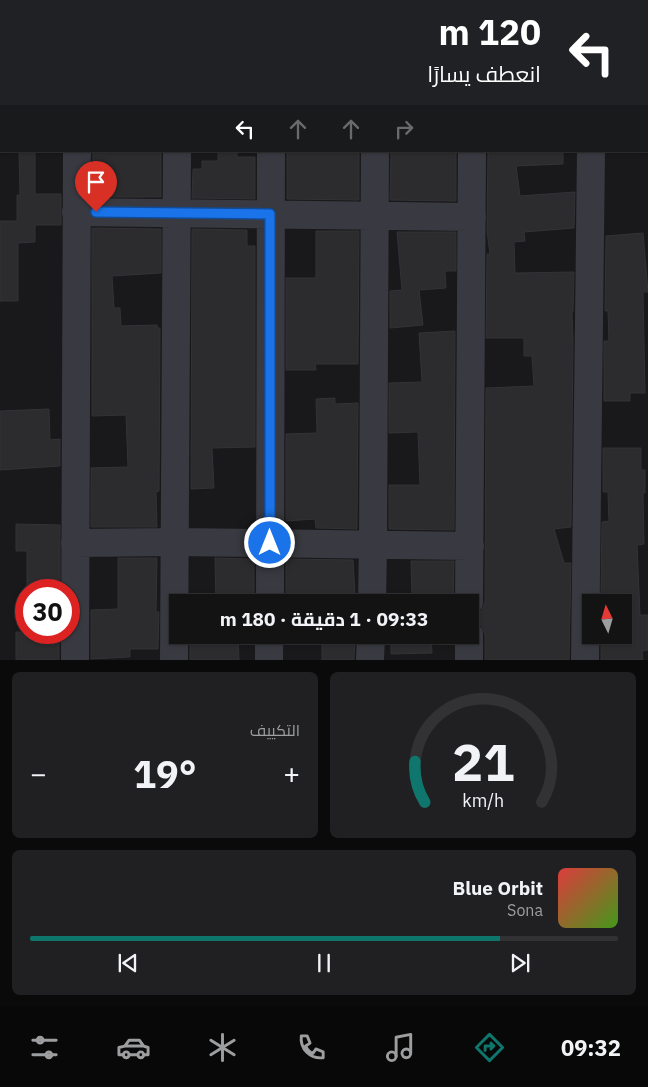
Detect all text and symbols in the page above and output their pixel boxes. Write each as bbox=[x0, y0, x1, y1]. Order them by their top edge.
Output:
text: 120 m bbox=[438, 9, 541, 55]
icon: left bbox=[559, 20, 624, 85]
text: انعطف يسارًا bbox=[427, 59, 541, 88]
icon: left bbox=[231, 115, 259, 143]
icon: ahead bbox=[284, 115, 312, 143]
icon: ahead bbox=[337, 115, 365, 143]
icon: right bbox=[390, 115, 418, 143]
pin bbox=[75, 161, 117, 212]
icon: arrive bbox=[82, 168, 110, 196]
position arrow bbox=[243, 516, 295, 568]
speed limit sign: 30 bbox=[15, 579, 80, 644]
north arrow bbox=[582, 594, 632, 644]
map controls bbox=[582, 594, 632, 644]
text: 09:33 · 1 دقيقة · 180 m bbox=[220, 607, 428, 631]
text: التكييف bbox=[250, 720, 300, 740]
text: 21 bbox=[452, 728, 514, 795]
text: 19° bbox=[133, 749, 197, 798]
text: − bbox=[30, 755, 47, 792]
text: + bbox=[283, 755, 300, 792]
text: km/h bbox=[462, 789, 504, 812]
text: Blue Orbit bbox=[453, 876, 543, 900]
text: Sona bbox=[507, 900, 543, 920]
icon: previous bbox=[114, 949, 142, 977]
icon: pause bbox=[310, 949, 338, 977]
icon: next bbox=[506, 949, 534, 977]
icon: filters bbox=[27, 1030, 62, 1065]
icon: car bbox=[116, 1030, 151, 1065]
icon: climate bbox=[205, 1030, 240, 1065]
icon: phone bbox=[294, 1030, 329, 1065]
icon: music bbox=[383, 1030, 418, 1065]
icon: directions bbox=[472, 1030, 507, 1065]
text: 09:32 bbox=[561, 1033, 621, 1062]

